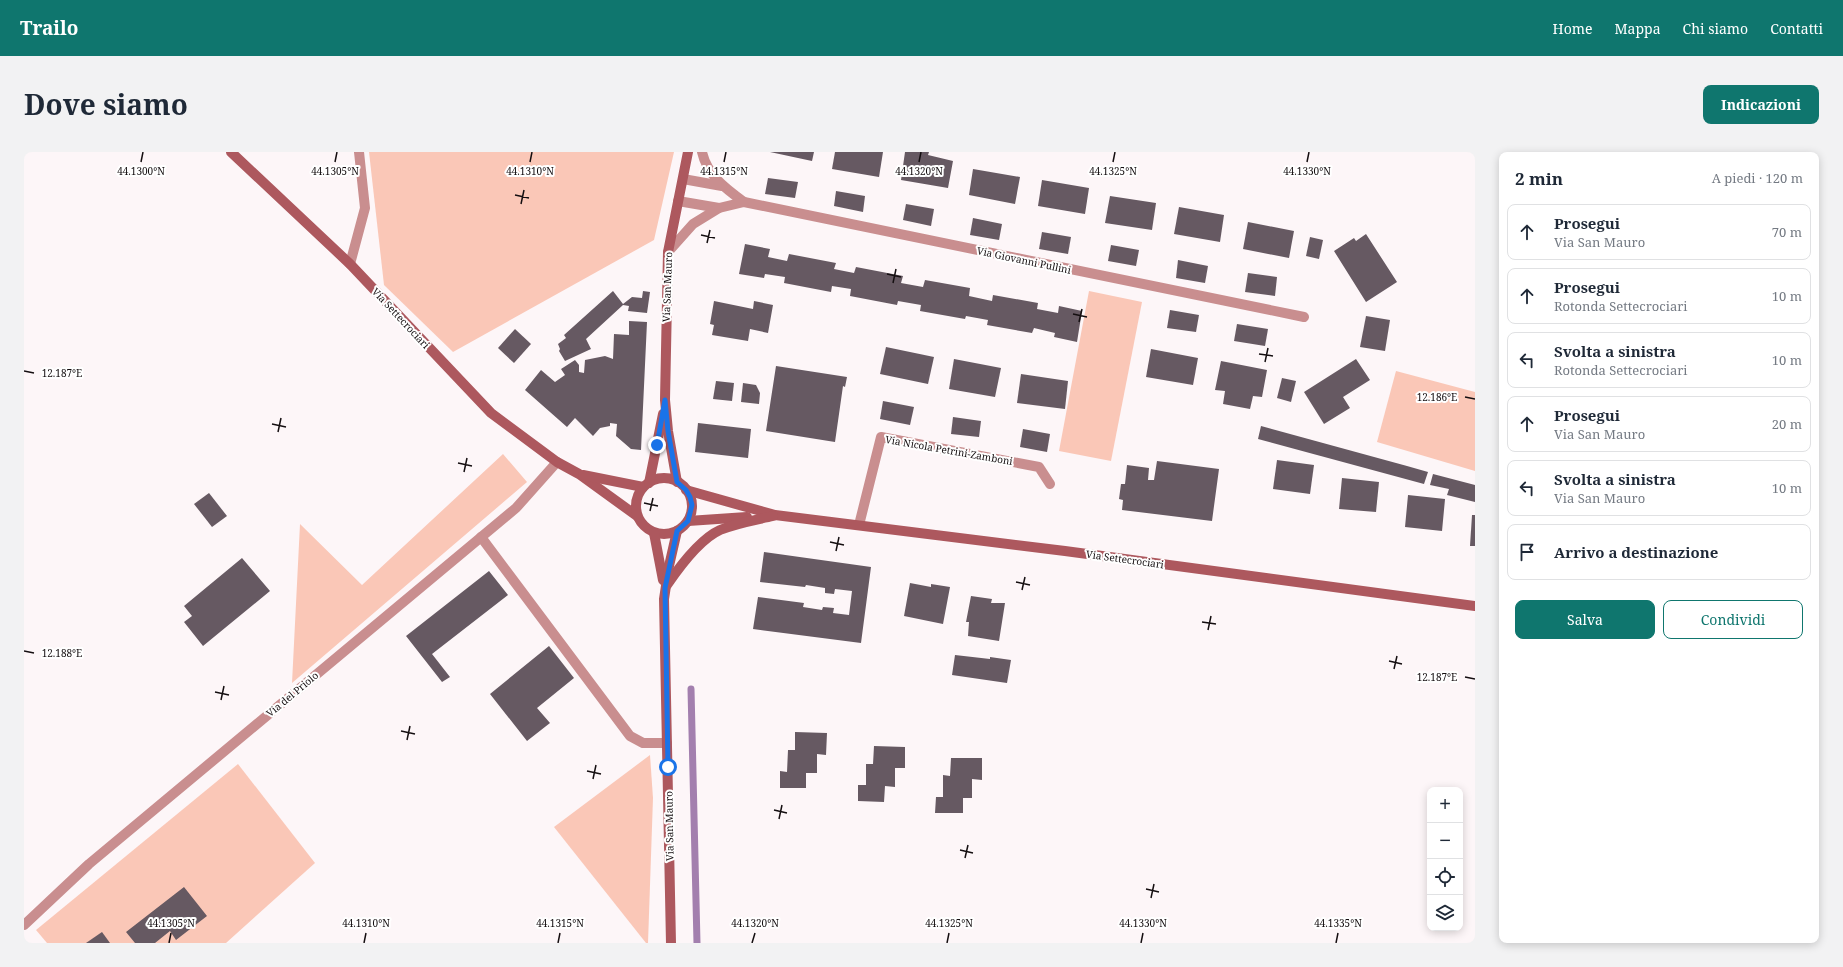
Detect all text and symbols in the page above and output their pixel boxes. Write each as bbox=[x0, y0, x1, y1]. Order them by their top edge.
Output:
text: Trailo bbox=[20, 15, 78, 41]
text: Home bbox=[1553, 19, 1592, 38]
text: Mappa bbox=[1614, 19, 1661, 38]
text: Chi siamo bbox=[1683, 19, 1748, 38]
text: Contatti bbox=[1770, 19, 1823, 38]
text: Dove siamo bbox=[24, 85, 188, 123]
button: Indicazioni bbox=[1703, 85, 1819, 124]
text: 44.1300°N bbox=[117, 164, 165, 178]
text: 44.1305°N bbox=[311, 164, 359, 178]
text: 44.1310°N bbox=[506, 164, 554, 178]
text: 44.1315°N bbox=[700, 164, 748, 178]
text: 44.1320°N bbox=[895, 164, 943, 178]
text: 44.1325°N bbox=[1089, 164, 1137, 178]
text: 44.1330°N bbox=[1283, 164, 1331, 178]
text: 2 min bbox=[1515, 167, 1563, 190]
text: A piedi · 120 m bbox=[1712, 169, 1803, 187]
text: Prosegui bbox=[1554, 213, 1620, 233]
icon: ahead bbox=[1516, 221, 1538, 243]
text: 70 m bbox=[1772, 223, 1802, 241]
text: Via San Mauro bbox=[1554, 233, 1645, 251]
street label: Via Giovanni Pullini bbox=[976, 243, 1073, 277]
street label: Via San Mauro bbox=[659, 251, 675, 322]
text: Prosegui bbox=[1554, 277, 1620, 297]
street label: Via Settecrociari bbox=[369, 285, 433, 352]
icon: ahead bbox=[1516, 285, 1538, 307]
text: 10 m bbox=[1772, 287, 1802, 305]
text: Rotonda Settecrociari bbox=[1554, 297, 1687, 315]
text: Svolta a sinistra bbox=[1554, 341, 1676, 361]
icon: left bbox=[1516, 349, 1538, 371]
text: 10 m bbox=[1772, 351, 1802, 369]
text: Rotonda Settecrociari bbox=[1554, 361, 1687, 379]
text: 12.187°E bbox=[42, 366, 82, 380]
text: 12.186°E bbox=[1417, 390, 1457, 404]
text: Prosegui bbox=[1554, 405, 1620, 425]
icon: ahead bbox=[1516, 413, 1538, 435]
text: 20 m bbox=[1772, 415, 1802, 433]
text: Via San Mauro bbox=[1554, 425, 1645, 443]
street label: Via Nicola Petrini-Zamboni bbox=[884, 432, 1015, 468]
route end bbox=[648, 436, 666, 454]
text: Svolta a sinistra bbox=[1554, 469, 1676, 489]
icon: left bbox=[1516, 477, 1538, 499]
text: 10 m bbox=[1772, 479, 1802, 497]
text: Via San Mauro bbox=[1554, 489, 1645, 507]
icon: arrive bbox=[1516, 541, 1538, 563]
text: Arrivo a destinazione bbox=[1554, 542, 1718, 562]
street label: Via Settecrociari bbox=[1085, 547, 1166, 572]
button: Salva bbox=[1515, 600, 1655, 639]
button: Condividi bbox=[1663, 600, 1803, 639]
text: 12.188°E bbox=[42, 646, 82, 660]
street label: Via del Priolo bbox=[263, 668, 321, 720]
text: 12.187°E bbox=[1417, 670, 1457, 684]
route start bbox=[659, 758, 677, 776]
map controls bbox=[1427, 787, 1463, 931]
button: + bbox=[1427, 787, 1463, 823]
street label: Via San Mauro bbox=[661, 791, 677, 861]
button: − bbox=[1427, 823, 1463, 859]
button: locate bbox=[1427, 859, 1463, 895]
button: layers bbox=[1427, 895, 1463, 931]
text: 44.1305°N bbox=[147, 916, 195, 930]
text: 44.1310°N bbox=[342, 916, 390, 930]
text: 44.1315°N bbox=[536, 916, 584, 930]
text: 44.1320°N bbox=[731, 916, 779, 930]
text: 44.1325°N bbox=[925, 916, 973, 930]
text: 44.1330°N bbox=[1119, 916, 1167, 930]
text: 44.1335°N bbox=[1314, 916, 1362, 930]

